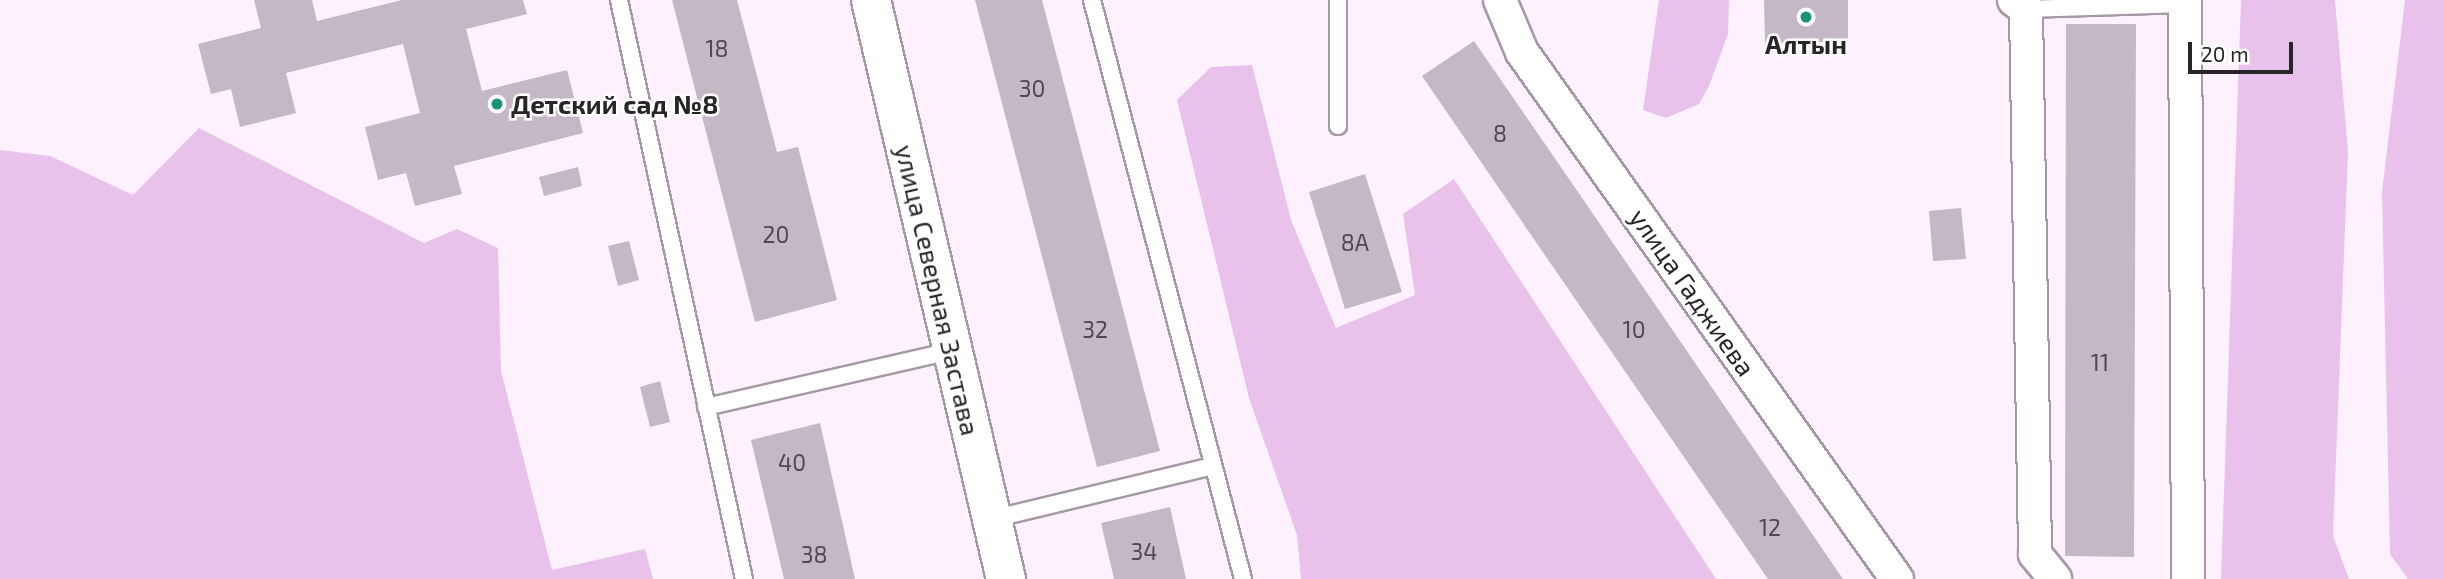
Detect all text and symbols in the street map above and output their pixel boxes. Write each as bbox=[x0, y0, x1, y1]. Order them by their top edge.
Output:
marker: Алтын bbox=[1798, 9, 1814, 25]
place label: Алтын bbox=[1765, 28, 1847, 60]
scale bar bbox=[2192, 28, 2297, 72]
house number: 18 bbox=[705, 34, 729, 62]
text: 20 m bbox=[2201, 41, 2249, 66]
house number: 30 bbox=[1019, 74, 1045, 102]
place label: Детский сад №8 bbox=[511, 88, 718, 120]
marker: Детский сад №8 bbox=[489, 96, 505, 112]
house number: 8 bbox=[1493, 119, 1507, 147]
street label: улица Северная Застава bbox=[889, 142, 987, 438]
street label: улица Гаджиева bbox=[1624, 202, 1762, 382]
house number: 20 bbox=[763, 220, 789, 248]
house number: 8А bbox=[1341, 228, 1369, 256]
house number: 32 bbox=[1082, 315, 1108, 343]
house number: 10 bbox=[1622, 315, 1646, 343]
house number: 11 bbox=[2091, 348, 2109, 376]
house number: 40 bbox=[778, 448, 806, 476]
house number: 12 bbox=[1759, 513, 1781, 541]
house number: 34 bbox=[1131, 537, 1157, 565]
house number: 38 bbox=[801, 540, 827, 568]

